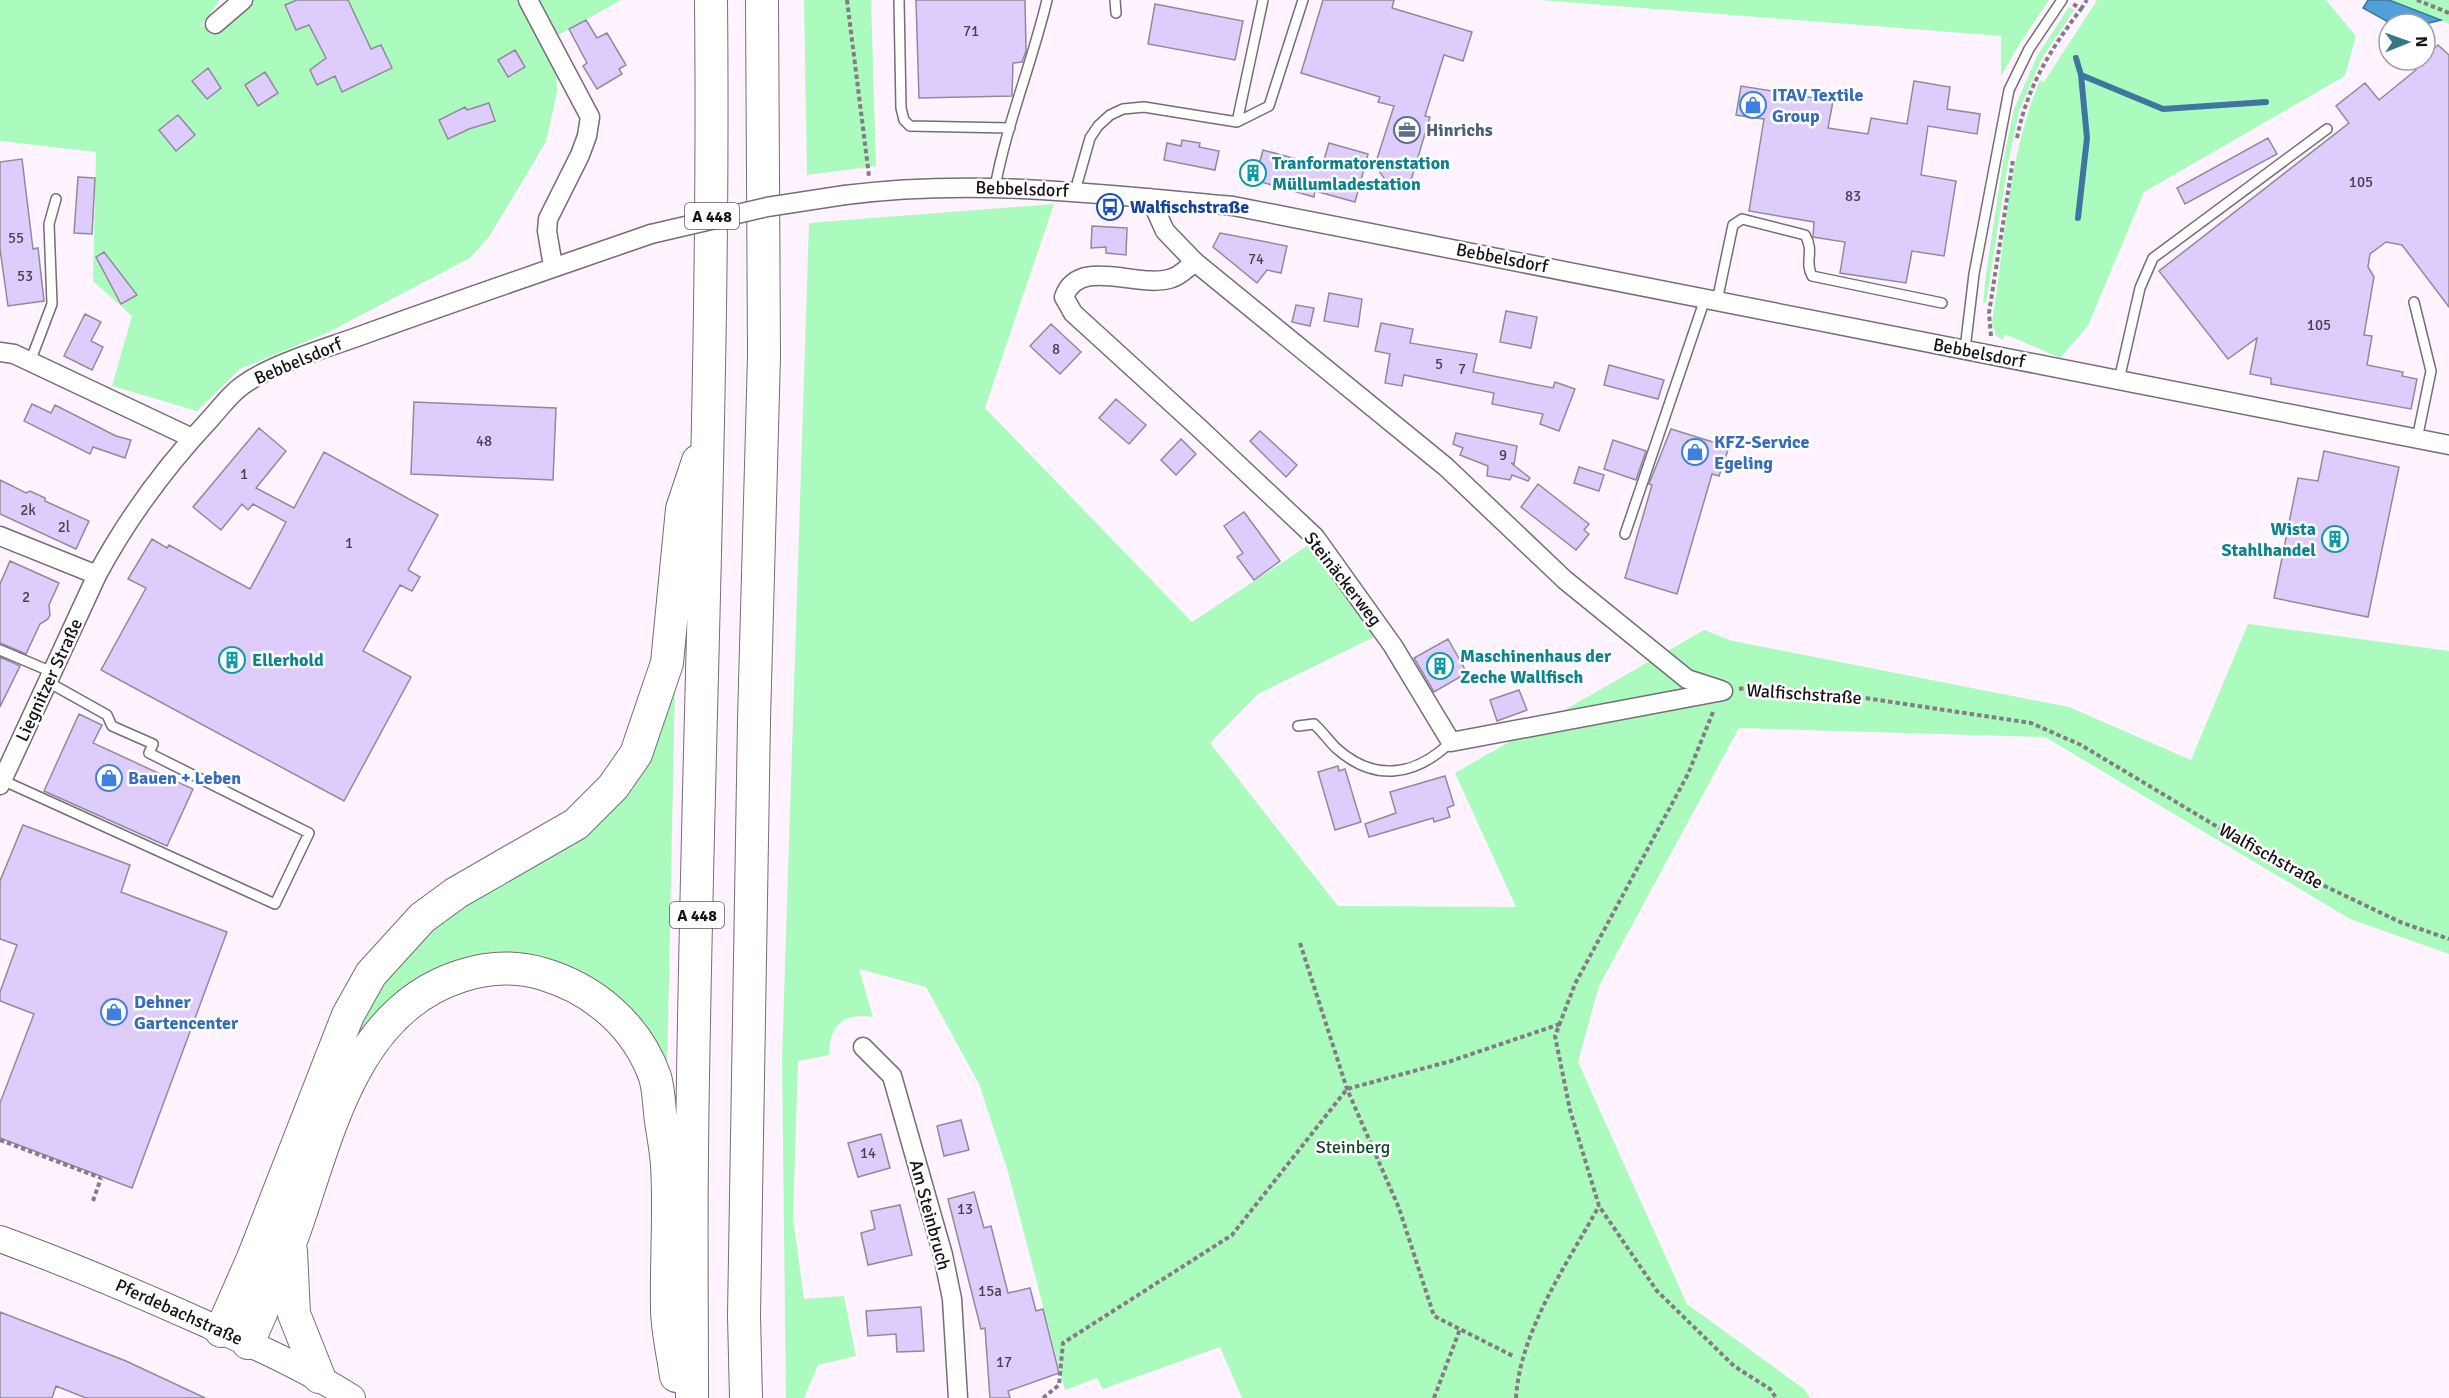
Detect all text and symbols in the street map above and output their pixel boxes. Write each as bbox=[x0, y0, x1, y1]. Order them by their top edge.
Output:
north arrow bbox=[2377, 12, 2437, 72]
house number: 71 bbox=[963, 22, 979, 40]
text: N bbox=[2411, 36, 2431, 47]
place label: ITAV Textile Group bbox=[1772, 84, 1863, 127]
shop icon: ITAV Textile Group bbox=[1738, 90, 1768, 120]
office icon: Hinrichs bbox=[1392, 115, 1422, 145]
place label: Hinrichs bbox=[1426, 119, 1493, 141]
place label: Tranformatorenstation Müllumladestation bbox=[1272, 152, 1450, 195]
building icon: Tranformatorenstation Müllumladestation bbox=[1238, 158, 1268, 188]
house number: 105 bbox=[2349, 173, 2373, 191]
street label: Bebbelsdorf bbox=[975, 176, 1070, 202]
house number: 83 bbox=[1845, 187, 1861, 205]
bus stop icon: Walfischstraße bbox=[1095, 192, 1125, 222]
place label: Walfischstraße bbox=[1130, 196, 1249, 218]
road number: A 448 bbox=[685, 203, 739, 229]
house number: 55 bbox=[8, 229, 24, 247]
street label: Bebbelsdorf bbox=[1454, 238, 1551, 278]
house number: 74 bbox=[1248, 250, 1264, 268]
house number: 53 bbox=[17, 267, 33, 285]
house number: 105 bbox=[2307, 316, 2331, 334]
street label: Bebbelsdorf bbox=[251, 332, 346, 389]
street label: Bebbelsdorf bbox=[1931, 333, 2028, 373]
house number: 8 bbox=[1052, 340, 1060, 358]
house number: 5 bbox=[1435, 355, 1443, 373]
house number: 7 bbox=[1458, 360, 1466, 378]
place label: KFZ-Service Egeling bbox=[1714, 431, 1809, 474]
house number: 48 bbox=[476, 432, 492, 450]
shop icon: KFZ-Service Egeling bbox=[1680, 437, 1710, 467]
house number: 9 bbox=[1499, 446, 1507, 464]
house number: 1 bbox=[240, 465, 248, 483]
house number: 2k bbox=[20, 501, 36, 519]
house number: 2l bbox=[58, 518, 70, 536]
place label: Wista Stahlhandel bbox=[2221, 518, 2316, 561]
building icon: Wista Stahlhandel bbox=[2320, 524, 2350, 554]
street label: Steinäckerweg bbox=[1299, 528, 1387, 630]
house number: 1 bbox=[345, 534, 353, 552]
house number: 2 bbox=[22, 588, 30, 606]
street label: Liegnitzer Straße bbox=[11, 615, 87, 745]
building icon: Ellerhold bbox=[217, 645, 247, 675]
place label: Maschinenhaus der Zeche Wallfisch bbox=[1460, 645, 1612, 688]
place label: Ellerhold bbox=[252, 649, 324, 671]
building icon: Maschinenhaus der Zeche Wallfisch bbox=[1425, 651, 1455, 681]
street label: Walfischstraße bbox=[1746, 679, 1862, 709]
shop icon: Bauen + Leben bbox=[94, 763, 124, 793]
place label: Bauen + Leben bbox=[128, 767, 241, 789]
street label: Walfischstraße bbox=[2215, 818, 2327, 894]
road number: A 448 bbox=[670, 902, 724, 928]
place label: Dehner Gartencenter bbox=[134, 991, 239, 1034]
shop icon: Dehner Gartencenter bbox=[99, 997, 129, 1027]
park label: Steinberg bbox=[1316, 1136, 1390, 1158]
house number: 14 bbox=[860, 1144, 876, 1162]
street label: Am Steinbruch bbox=[905, 1157, 955, 1273]
house number: 13 bbox=[957, 1200, 973, 1218]
street label: Pferdebachstraße bbox=[112, 1274, 246, 1350]
house number: 15a bbox=[978, 1282, 1002, 1300]
house number: 17 bbox=[996, 1353, 1012, 1371]

